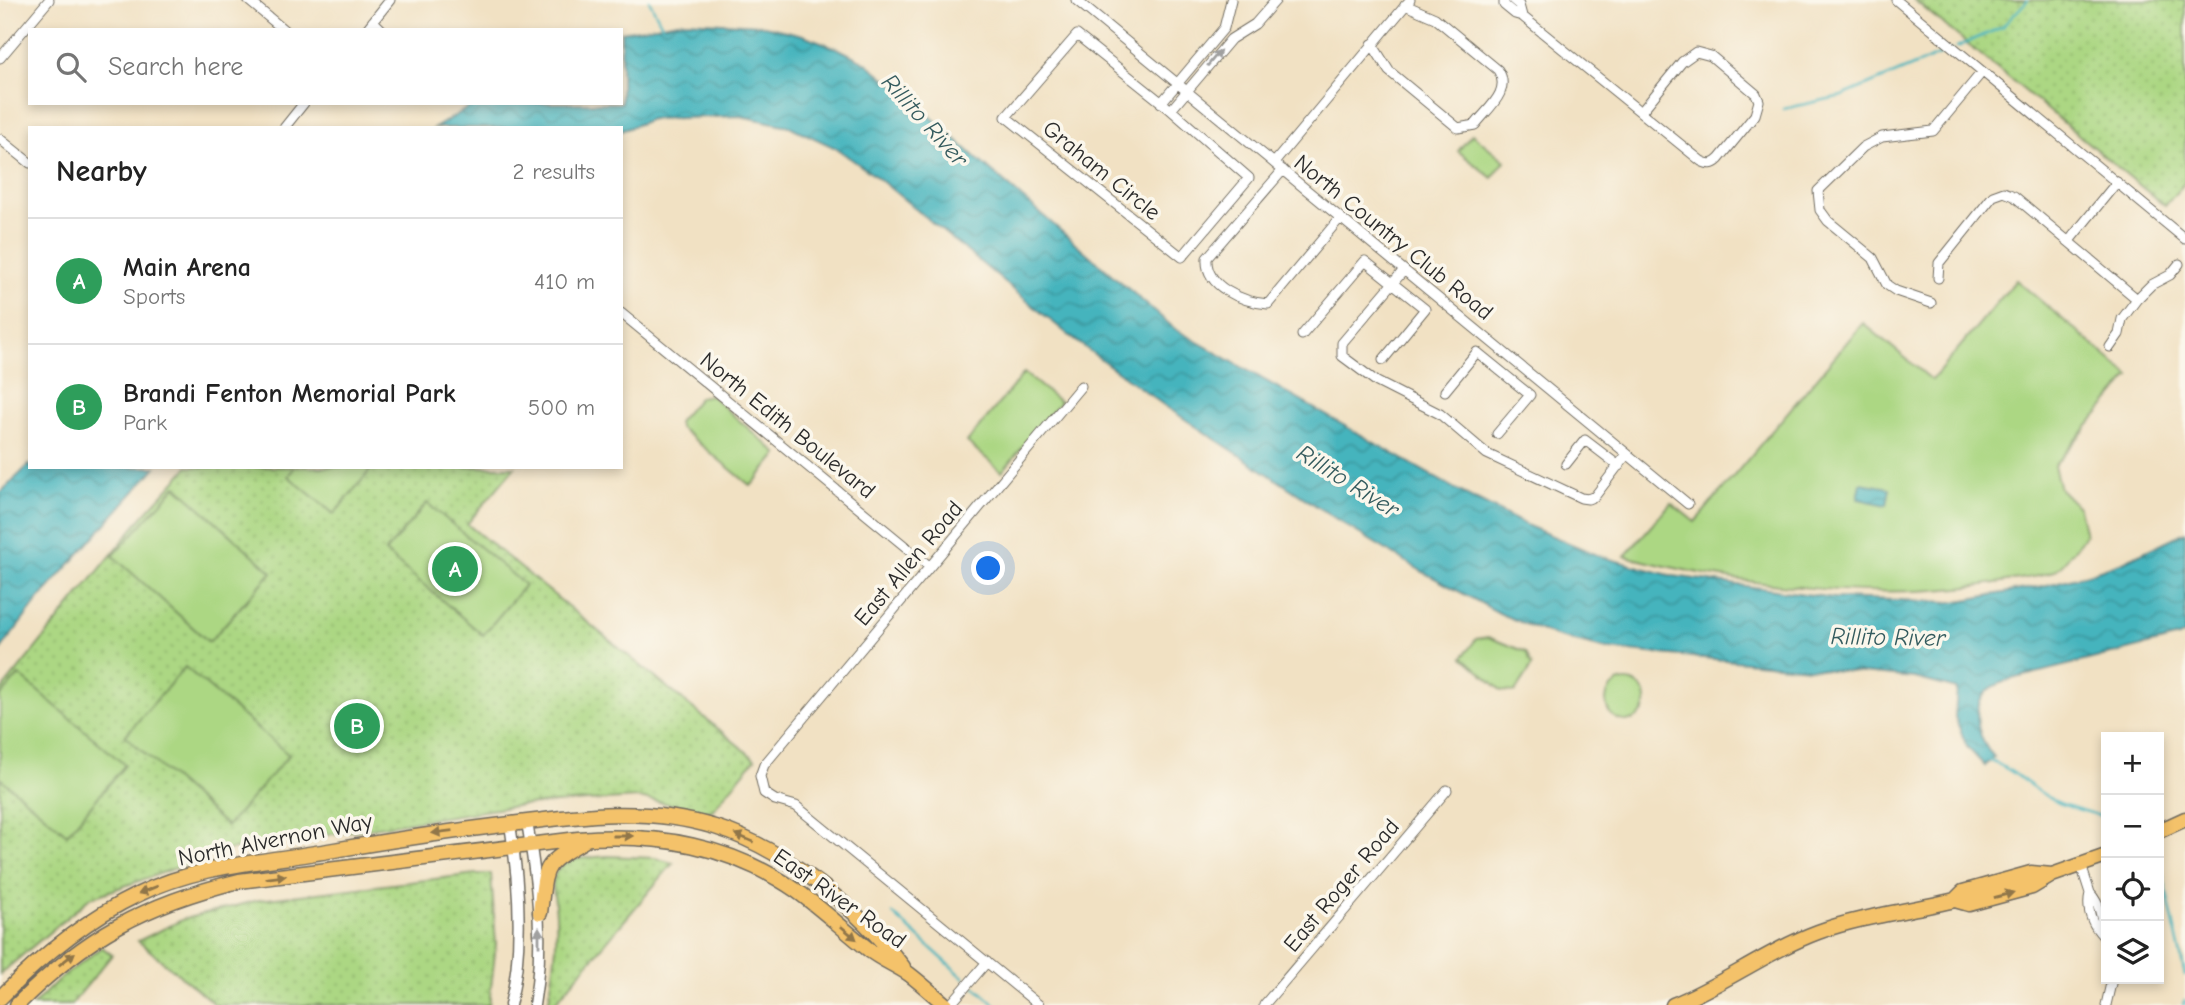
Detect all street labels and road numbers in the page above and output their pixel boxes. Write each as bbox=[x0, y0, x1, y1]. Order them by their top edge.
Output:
street label: Graham Circle bbox=[1037, 115, 1166, 226]
street label: North Country Club Road bbox=[1289, 149, 1499, 326]
street label: North Edith Boulevard bbox=[695, 347, 881, 504]
street label: East Allen Road bbox=[848, 495, 968, 631]
street label: North Alvernon Way bbox=[176, 807, 375, 872]
street label: East Roger Road bbox=[1278, 813, 1405, 957]
street label: East River Road bbox=[768, 843, 911, 954]

